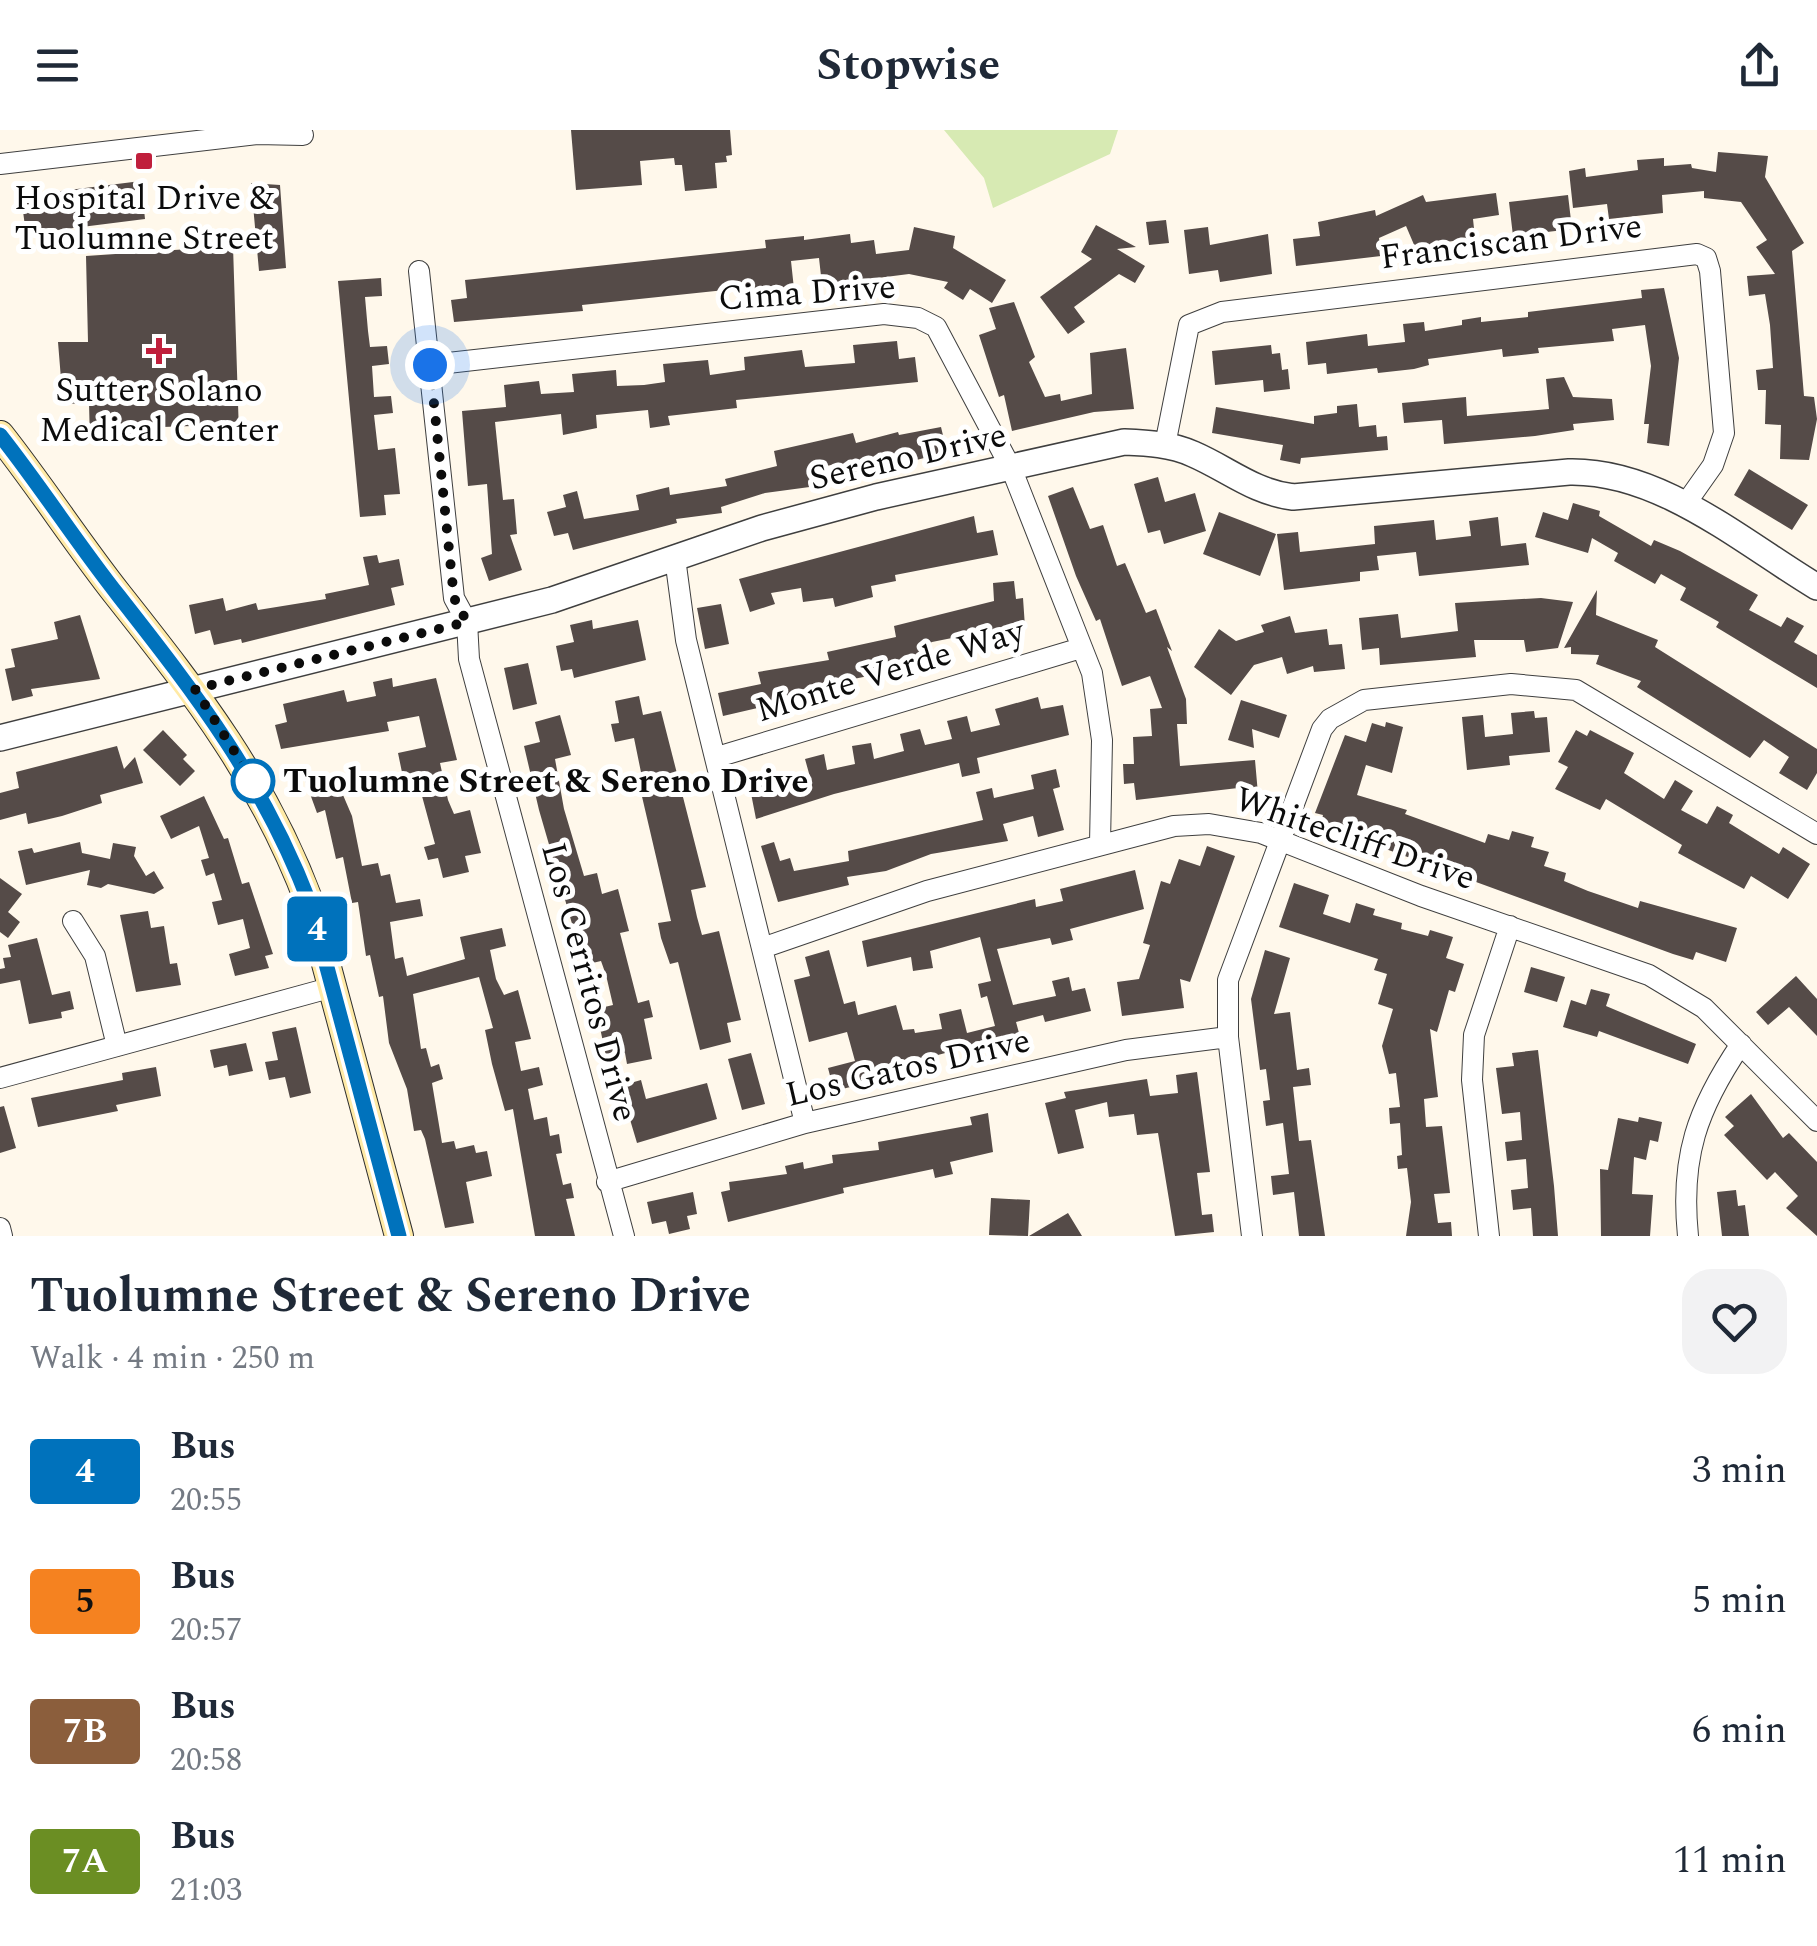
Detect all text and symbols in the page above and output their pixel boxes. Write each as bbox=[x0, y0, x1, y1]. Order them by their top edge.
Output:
text: Stopwise bbox=[817, 31, 1000, 100]
icon: menu bbox=[30, 38, 85, 93]
icon: share bbox=[1732, 38, 1787, 93]
marker: Hospital Drive & Tuolumne Street bbox=[133, 150, 155, 172]
place label: Hospital Drive & Tuolumne Street bbox=[14, 172, 275, 265]
street label: Franciscan Drive bbox=[1377, 200, 1645, 284]
street label: Cima Drive bbox=[716, 260, 898, 326]
marker: Sutter Solano Medical Center bbox=[146, 338, 172, 364]
your location bbox=[405, 340, 455, 390]
place label: Sutter Solano Medical Center bbox=[39, 364, 279, 457]
street label: Sereno Drive bbox=[804, 409, 1012, 505]
street label: Monte Verde Way bbox=[749, 605, 1032, 737]
place label: Tuolumne Street & Sereno Drive bbox=[283, 755, 809, 808]
marker: Tuolumne Street & Sereno Drive bbox=[232, 760, 274, 802]
street label: Whitecliff Drive bbox=[1228, 773, 1482, 905]
street label: Los Cerritos Drive bbox=[526, 837, 652, 1127]
line badge: 4 bbox=[284, 896, 350, 962]
text: 4 bbox=[307, 903, 327, 956]
street label: Los Gatos Drive bbox=[780, 1014, 1036, 1122]
text: Tuolumne Street & Sereno Drive bbox=[30, 1260, 751, 1333]
button: heart bbox=[1682, 1269, 1787, 1374]
text: Walk · 4 min · 250 m bbox=[30, 1334, 315, 1383]
text: Bus bbox=[170, 1418, 236, 1476]
text: 3 min bbox=[1692, 1442, 1787, 1500]
text: 4 bbox=[75, 1445, 95, 1498]
text: 20:55 bbox=[170, 1476, 242, 1525]
text: Bus bbox=[170, 1548, 236, 1606]
text: 5 min bbox=[1692, 1572, 1787, 1630]
text: 5 bbox=[75, 1575, 95, 1628]
text: 20:57 bbox=[170, 1606, 242, 1655]
text: Bus bbox=[170, 1678, 236, 1736]
text: 6 min bbox=[1692, 1702, 1787, 1760]
text: 7B bbox=[63, 1705, 107, 1758]
text: 20:58 bbox=[170, 1736, 242, 1785]
text: Bus bbox=[170, 1808, 236, 1866]
text: 11 min bbox=[1673, 1832, 1787, 1890]
text: 7A bbox=[62, 1835, 108, 1888]
text: 21:03 bbox=[170, 1866, 242, 1915]

